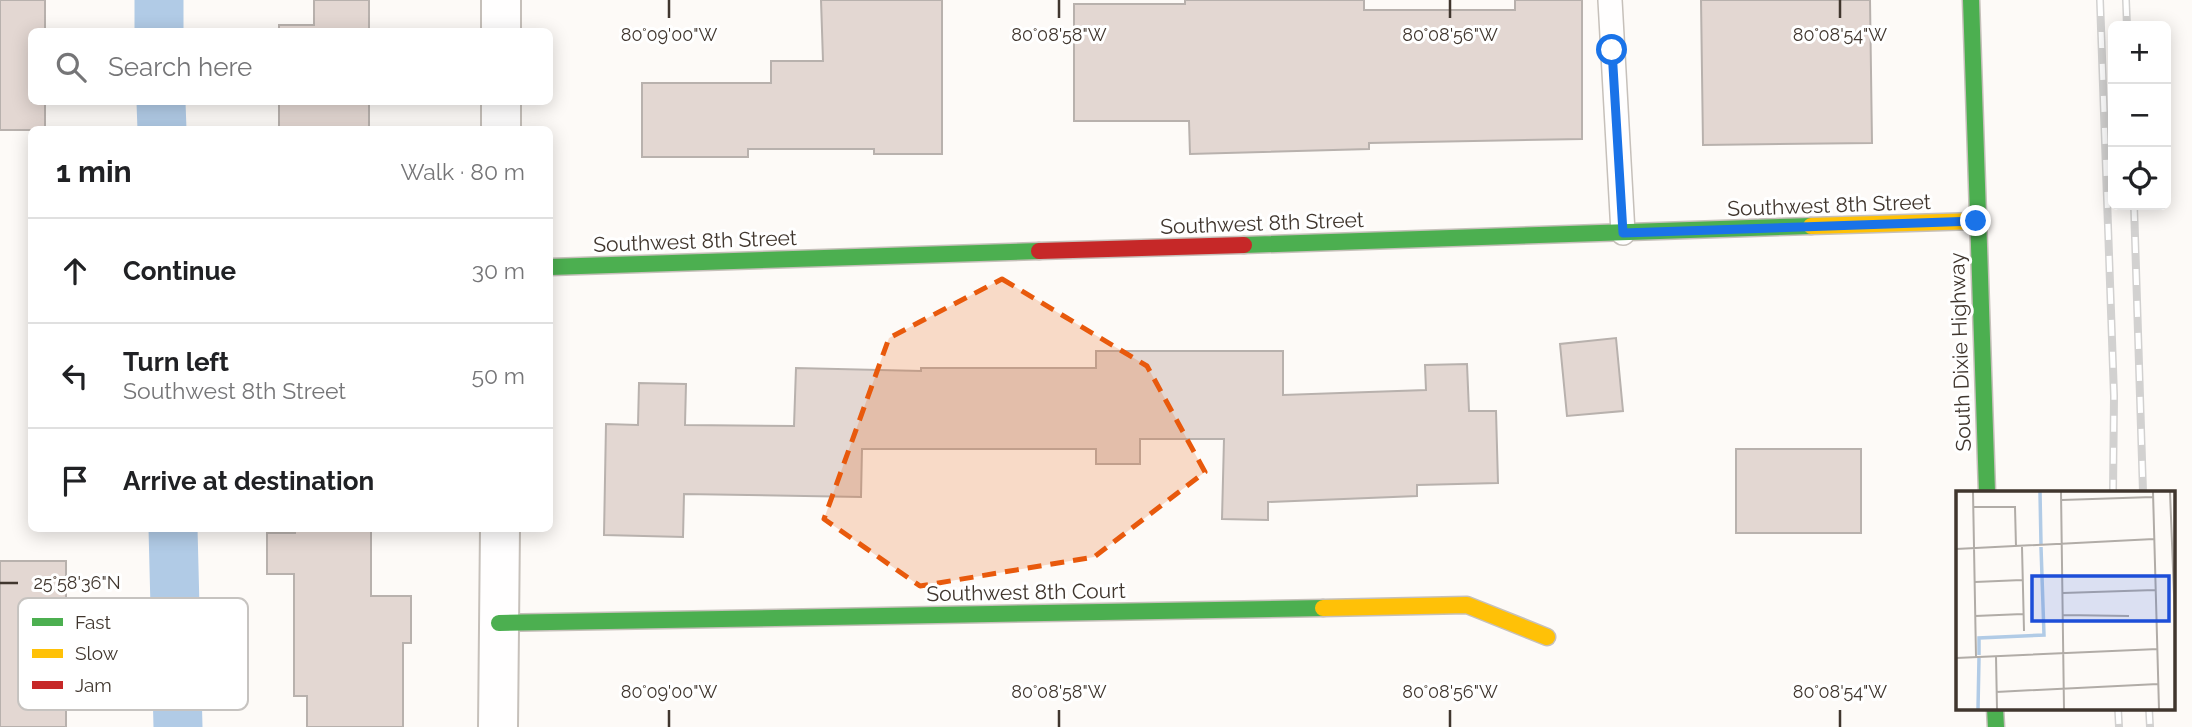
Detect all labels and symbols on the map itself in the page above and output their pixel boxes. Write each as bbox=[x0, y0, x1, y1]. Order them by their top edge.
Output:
text: 80°09'00"W bbox=[621, 24, 717, 45]
text: 80°08'58"W bbox=[1011, 24, 1107, 45]
text: 80°08'56"W bbox=[1402, 24, 1498, 45]
text: 80°08'54"W bbox=[1793, 24, 1887, 45]
route start bbox=[1596, 34, 1627, 65]
street label: Southwest 8th Street bbox=[1727, 189, 1931, 221]
route end bbox=[1960, 205, 1991, 236]
street label: Southwest 8th Street bbox=[1160, 207, 1364, 239]
street label: Southwest 8th Street bbox=[593, 225, 797, 257]
street label: South Dixie Highway bbox=[1944, 252, 1976, 452]
inset map bbox=[1956, 491, 2174, 710]
text: 25°58'36"N bbox=[33, 572, 121, 593]
street label: Southwest 8th Court bbox=[926, 578, 1126, 606]
legend bbox=[18, 598, 248, 710]
text: Fast bbox=[75, 611, 111, 633]
text: Slow bbox=[75, 642, 119, 664]
text: Jam bbox=[75, 674, 112, 696]
text: 80°09'00"W bbox=[621, 681, 717, 702]
text: 80°08'58"W bbox=[1011, 681, 1107, 702]
text: 80°08'56"W bbox=[1402, 681, 1498, 702]
text: 80°08'54"W bbox=[1793, 681, 1887, 702]

